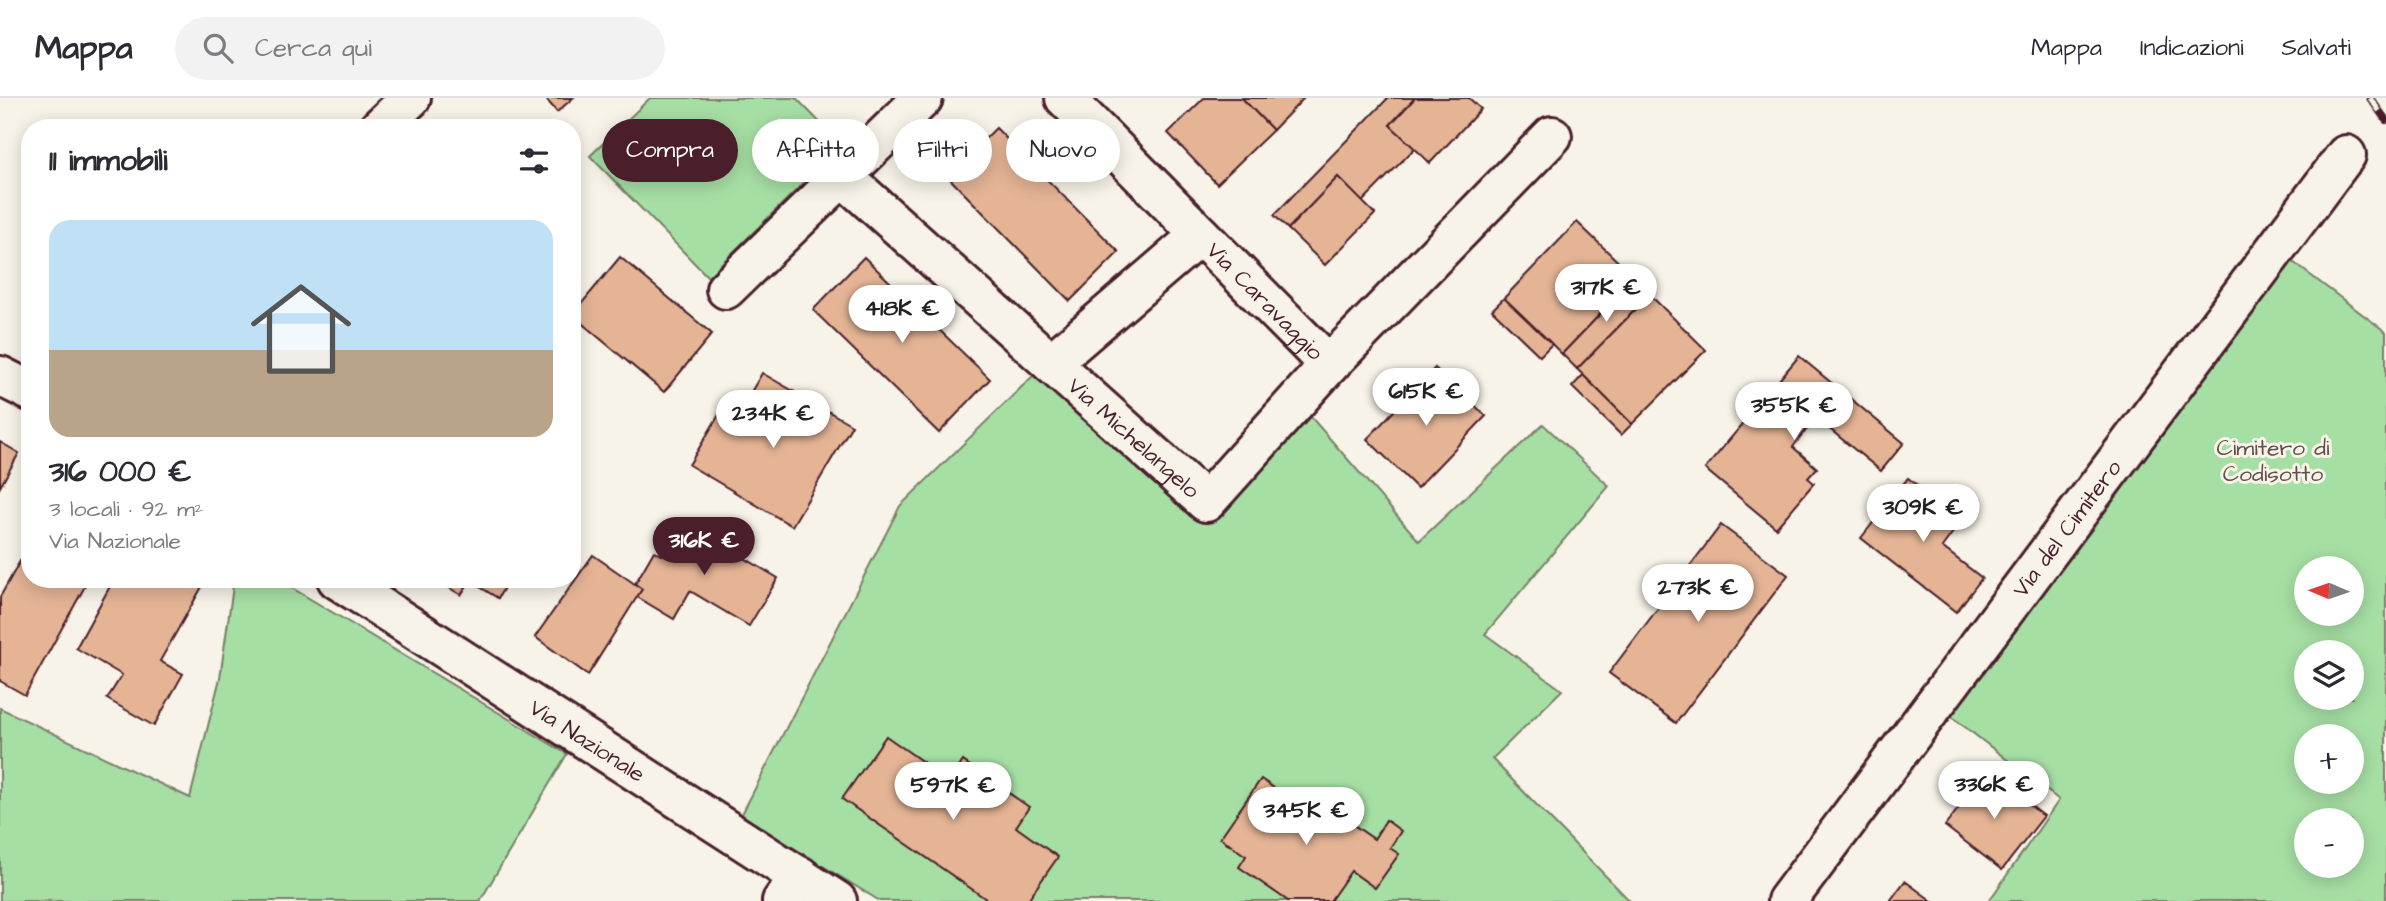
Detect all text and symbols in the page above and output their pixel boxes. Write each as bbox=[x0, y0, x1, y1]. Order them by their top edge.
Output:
search box bbox=[175, 17, 665, 80]
text: Mappa bbox=[35, 25, 133, 71]
icon: search bbox=[199, 29, 237, 67]
text: Cerca qui bbox=[255, 30, 372, 66]
text: Mappa bbox=[2031, 31, 2102, 65]
text: Indicazioni bbox=[2140, 31, 2244, 65]
text: Salvati bbox=[2282, 31, 2351, 65]
chip: Compra bbox=[602, 119, 738, 182]
chip: Affitta bbox=[752, 119, 879, 182]
chip: Filtri bbox=[893, 119, 992, 182]
chip: Nuovo bbox=[1006, 119, 1120, 182]
text: 11 immobili bbox=[49, 140, 167, 182]
icon: filters bbox=[515, 142, 553, 180]
street label: Via Caravaggio bbox=[1199, 235, 1331, 368]
pin: 317K € bbox=[1549, 264, 1663, 324]
icon: home bbox=[238, 266, 364, 392]
text: 317K € bbox=[1571, 271, 1641, 303]
pin: 418K € bbox=[845, 286, 959, 345]
text: 418K € bbox=[865, 292, 939, 324]
pin: 615K € bbox=[1369, 368, 1483, 428]
street label: Via Michelangelo bbox=[1060, 370, 1206, 506]
text: 615K € bbox=[1388, 375, 1464, 407]
pin: 355K € bbox=[1737, 382, 1851, 442]
text: 355K € bbox=[1751, 389, 1837, 421]
pin: 234K € bbox=[716, 390, 830, 450]
text: 234K € bbox=[732, 397, 814, 429]
park label: Cimitero di Codisotto bbox=[2216, 432, 2330, 490]
text: 316 000 € bbox=[49, 451, 192, 493]
street label: Via del Cimitero bbox=[2005, 453, 2129, 604]
pin: 309K € bbox=[1866, 484, 1980, 544]
text: 309K € bbox=[1883, 491, 1963, 523]
text: 3 locali · 92 m² bbox=[49, 493, 203, 525]
pin: 316K € bbox=[647, 518, 761, 577]
text: 316K € bbox=[669, 524, 739, 556]
text: Via Nazionale bbox=[49, 525, 181, 557]
north arrow bbox=[2294, 556, 2364, 626]
map controls bbox=[2294, 556, 2364, 878]
pin: 273K € bbox=[1641, 564, 1755, 624]
text: 273K € bbox=[1658, 571, 1738, 603]
button: layers bbox=[2294, 640, 2364, 710]
street label: Via Nazionale bbox=[523, 692, 651, 790]
button: + bbox=[2294, 724, 2364, 794]
pin: 597K € bbox=[896, 762, 1010, 822]
pin: 336K € bbox=[1937, 762, 2051, 821]
text: 336K € bbox=[1954, 768, 2034, 800]
text: 597K € bbox=[911, 769, 995, 801]
pin: 345K € bbox=[1249, 788, 1363, 847]
text: 345K € bbox=[1263, 794, 1349, 826]
button: − bbox=[2294, 808, 2364, 878]

